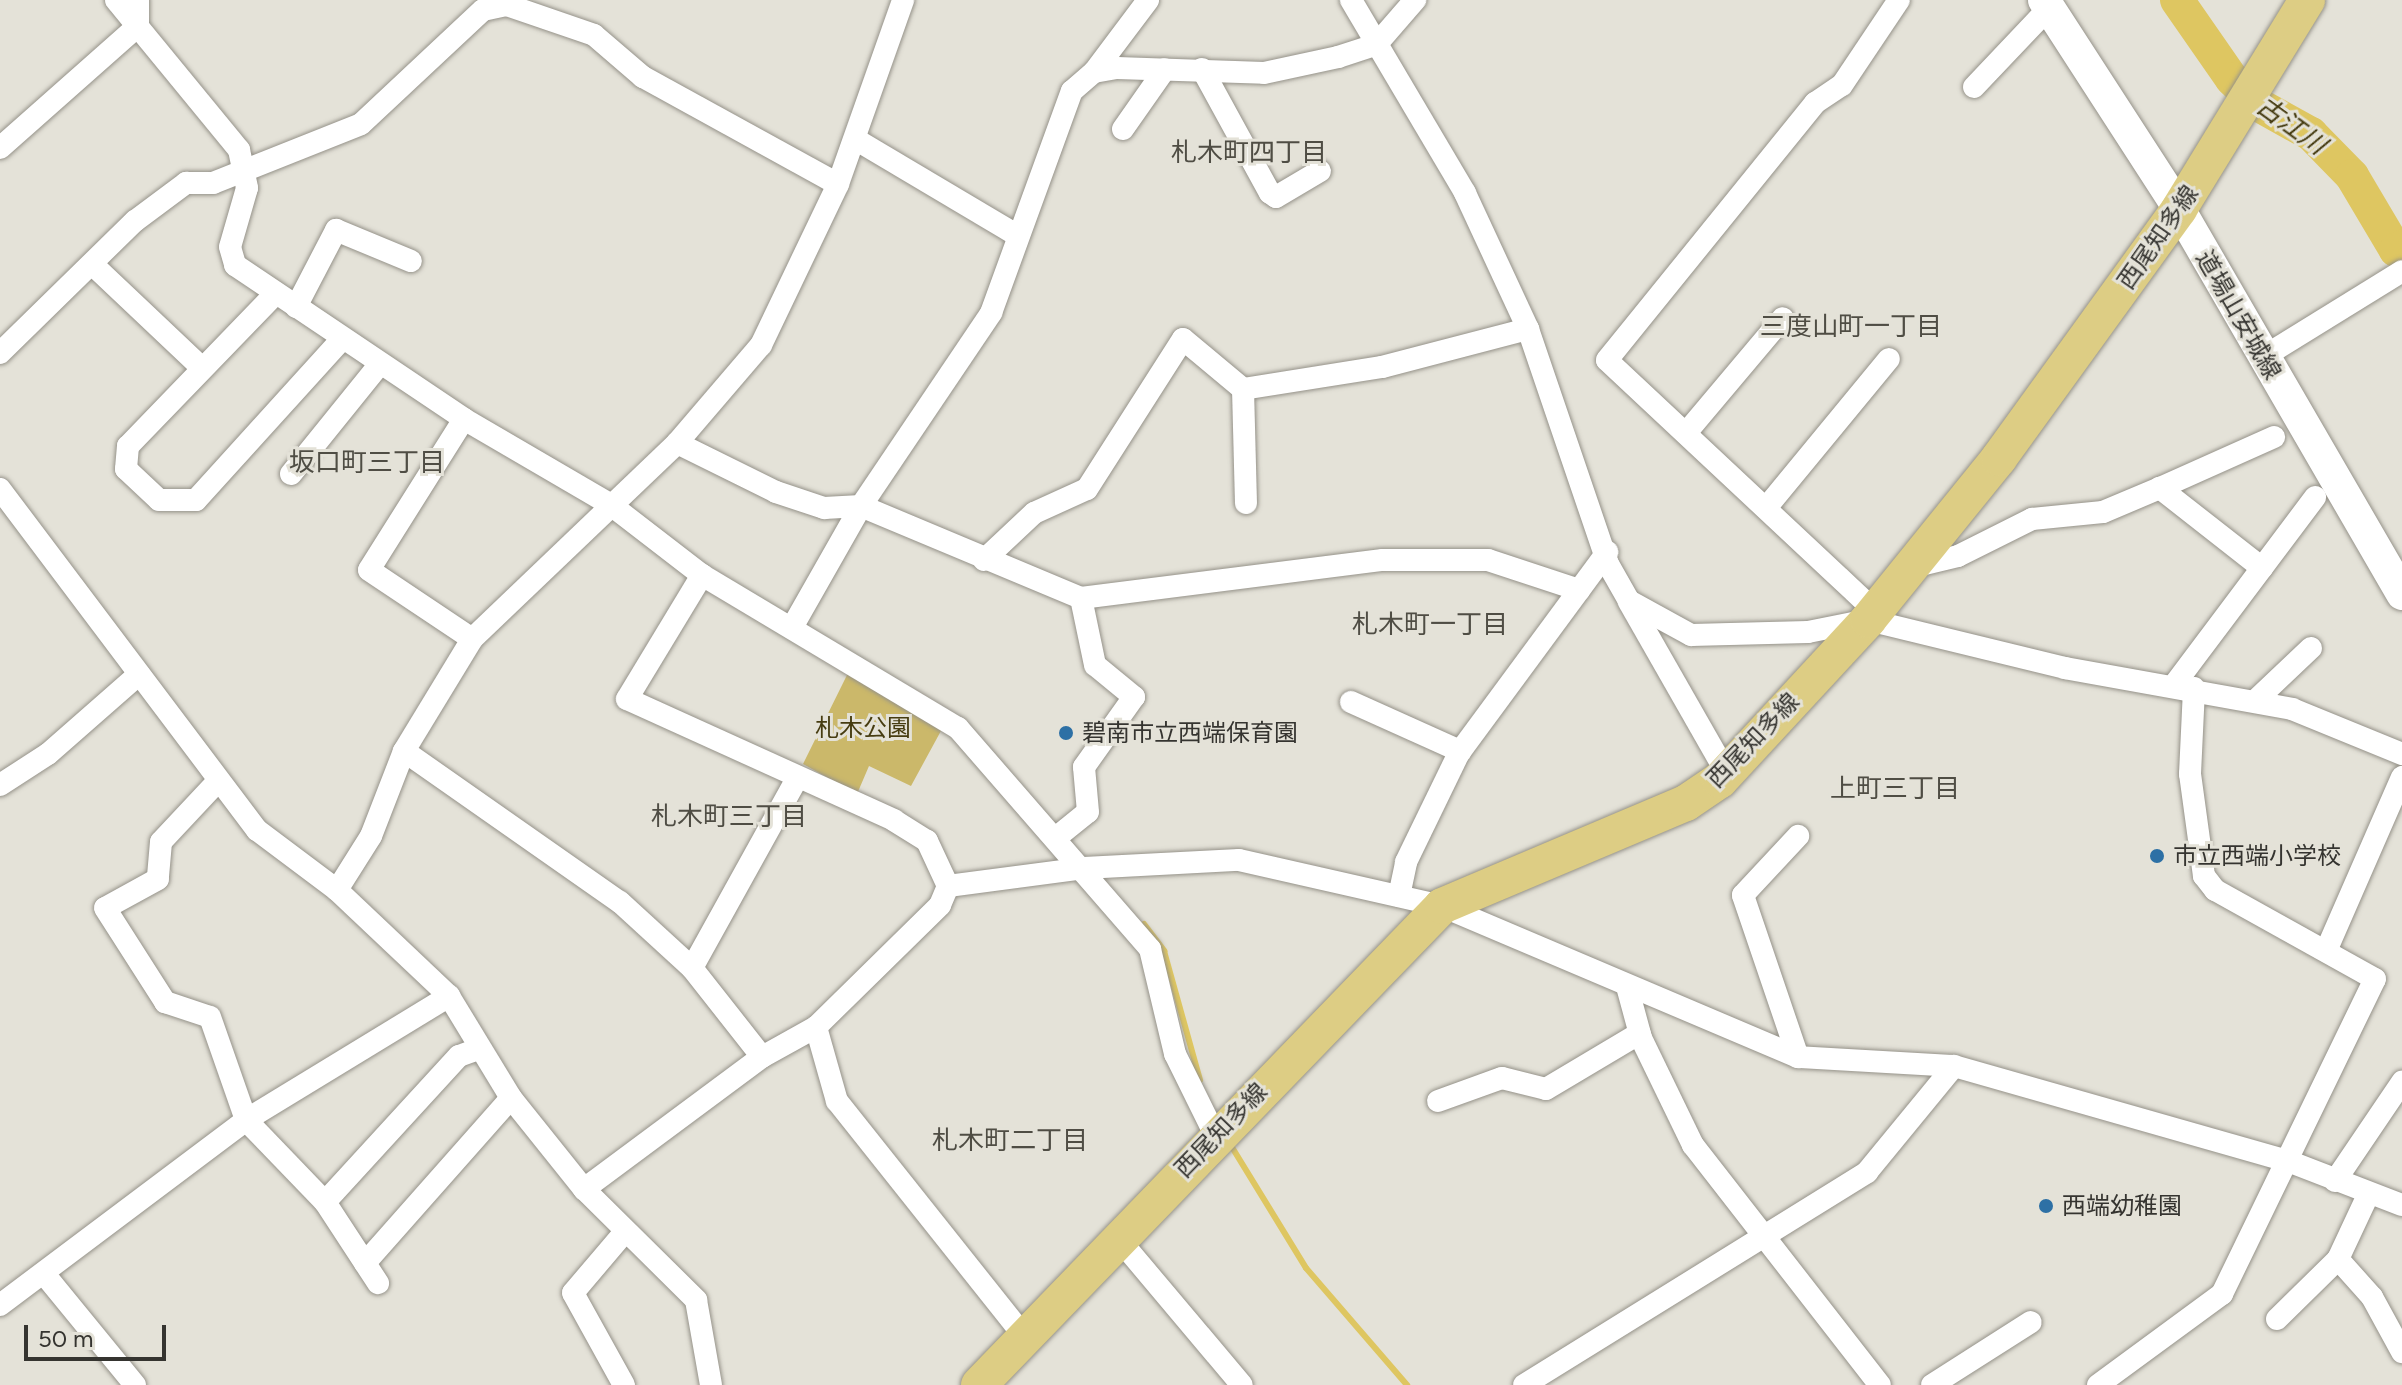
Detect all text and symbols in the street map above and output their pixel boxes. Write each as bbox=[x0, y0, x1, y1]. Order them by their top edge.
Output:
water label: 古江川 bbox=[2250, 90, 2332, 162]
district label: 札木町四丁目 bbox=[1171, 137, 1327, 169]
street label: 西尾知多線 bbox=[2112, 180, 2204, 294]
street label: 道場山安城線 bbox=[2191, 245, 2287, 385]
district label: 三度山町一丁目 bbox=[1760, 311, 1942, 343]
district label: 坂口町三丁目 bbox=[289, 447, 445, 479]
district label: 札木町一丁目 bbox=[1352, 609, 1508, 641]
street label: 西尾知多線 bbox=[1701, 687, 1805, 793]
park label: 札木公園 bbox=[815, 714, 911, 742]
place label: 碧南市立西端保育園 bbox=[1082, 719, 1298, 747]
marker: 碧南市立西端保育園 bbox=[1057, 724, 1075, 742]
district label: 上町三丁目 bbox=[1830, 773, 1960, 805]
district label: 札木町三丁目 bbox=[651, 801, 807, 833]
place label: 市立西端小学校 bbox=[2173, 842, 2341, 870]
marker: 市立西端小学校 bbox=[2148, 847, 2166, 865]
street label: 西尾知多線 bbox=[1169, 1077, 1273, 1183]
district label: 札木町二丁目 bbox=[932, 1125, 1088, 1157]
place label: 西端幼稚園 bbox=[2062, 1192, 2182, 1220]
marker: 西端幼稚園 bbox=[2037, 1197, 2055, 1215]
scale bar bbox=[28, 1309, 170, 1359]
text: 50 m bbox=[38, 1324, 94, 1353]

